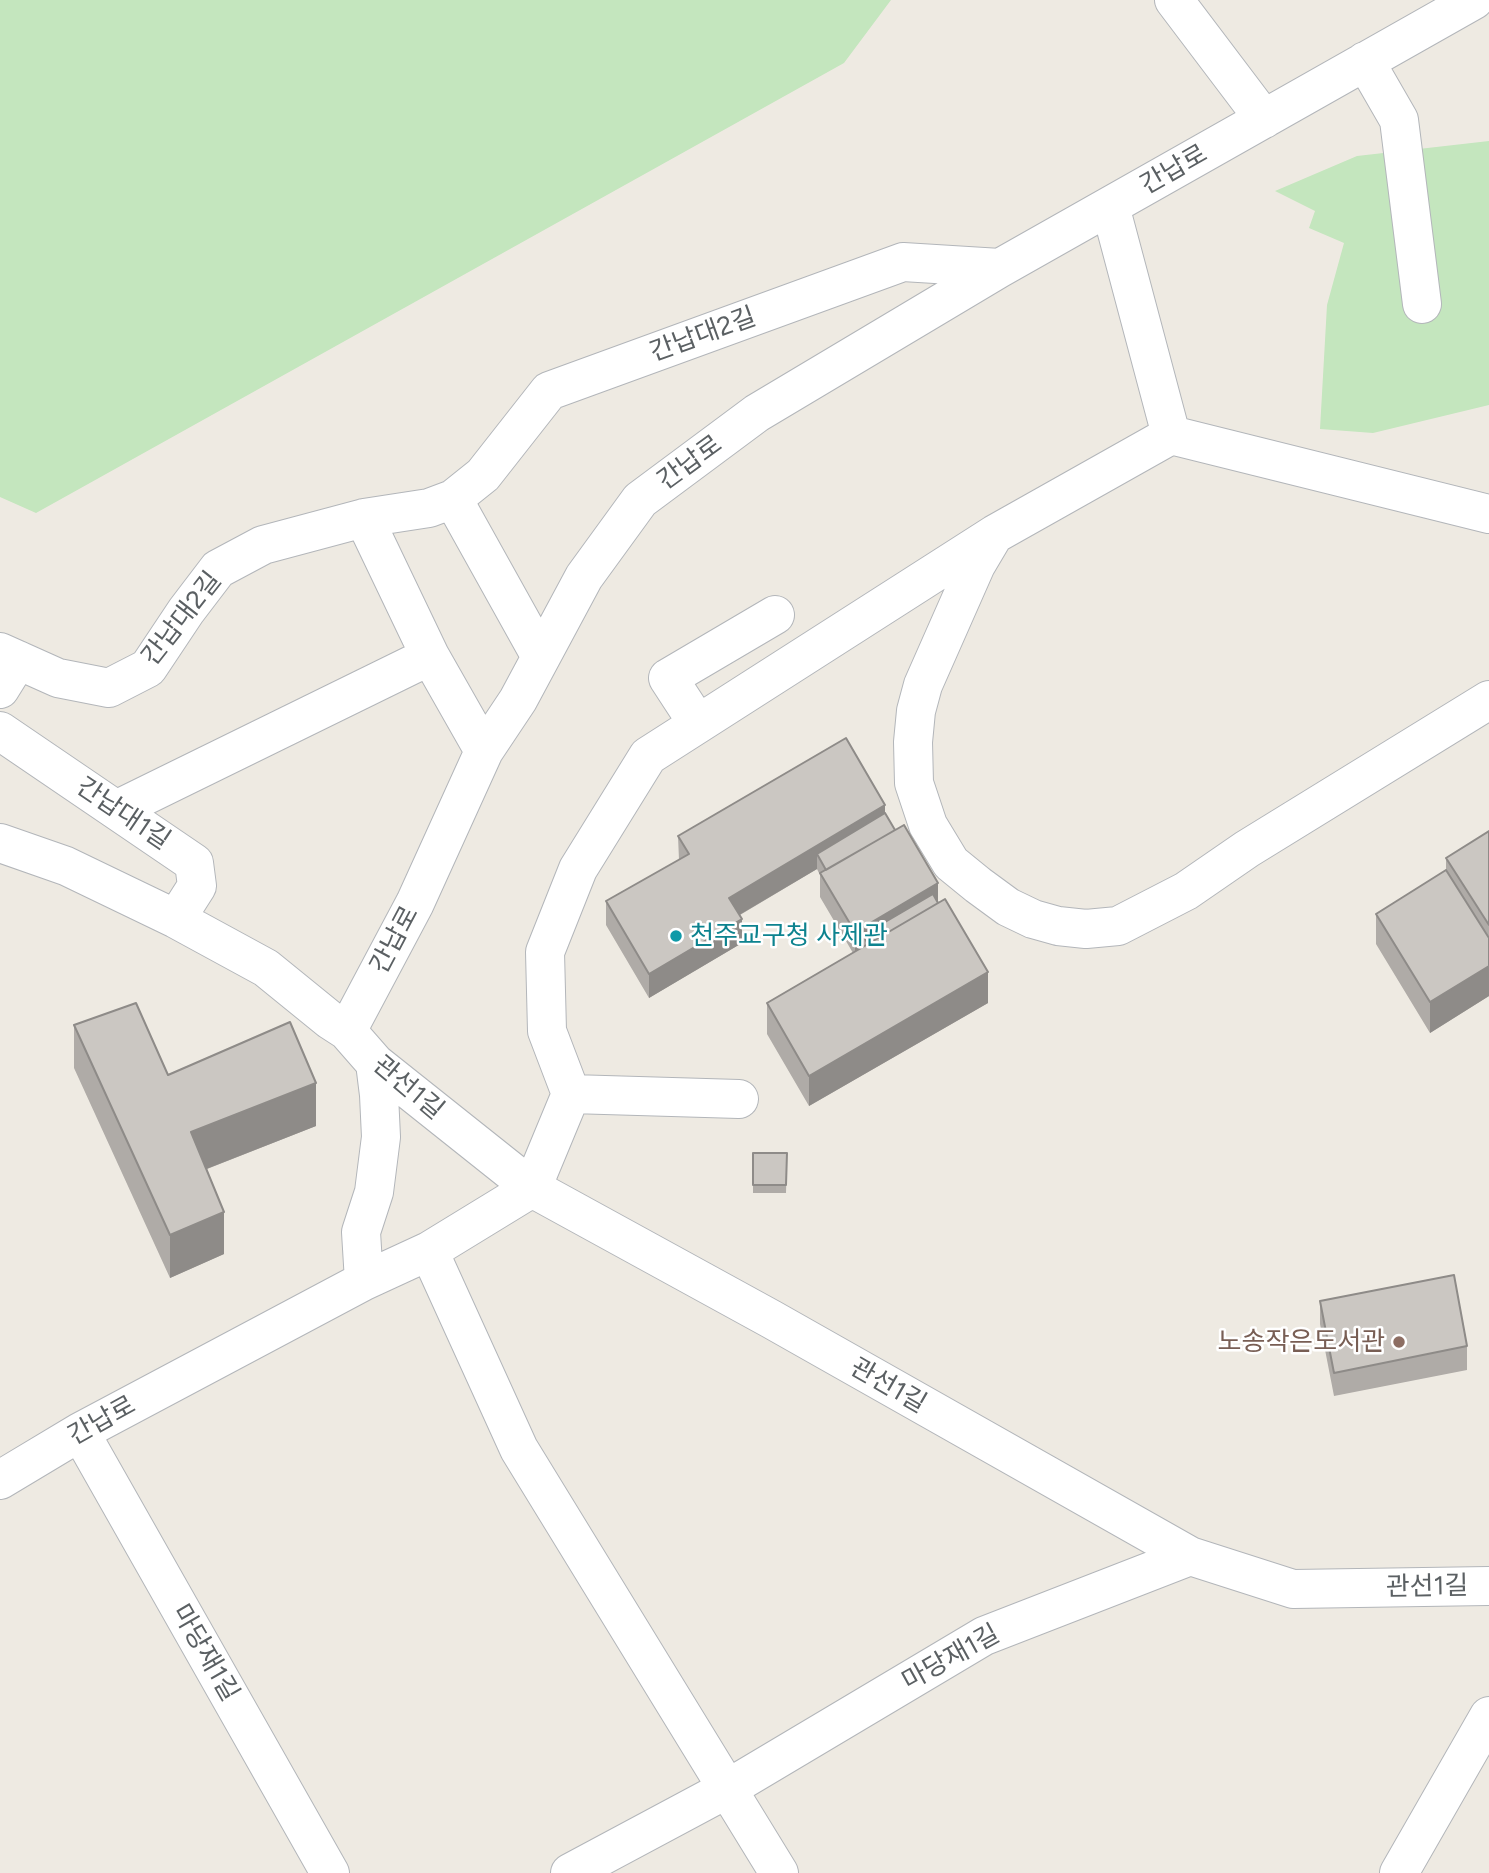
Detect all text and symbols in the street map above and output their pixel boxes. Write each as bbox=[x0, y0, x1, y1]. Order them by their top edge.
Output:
street label: 간납로 bbox=[1135, 139, 1213, 201]
street label: 간납대2길 bbox=[646, 301, 760, 369]
street label: 간납로 bbox=[652, 429, 728, 497]
street label: 간납대2길 bbox=[136, 566, 228, 672]
street label: 간납대1길 bbox=[70, 771, 176, 857]
street label: 간납로 bbox=[364, 901, 426, 979]
place label: 천주교구청 사제관 bbox=[690, 920, 888, 952]
marker: 천주교구청 사제관 bbox=[668, 928, 684, 944]
street label: 관선1길 bbox=[366, 1050, 450, 1126]
place label: 노송작은도서관 bbox=[1218, 1326, 1385, 1358]
marker: 노송작은도서관 bbox=[1391, 1334, 1407, 1350]
street label: 관선1길 bbox=[844, 1352, 932, 1420]
street label: 간납로 bbox=[63, 1390, 141, 1452]
street label: 관선1길 bbox=[1385, 1571, 1469, 1603]
street label: 마당재1길 bbox=[165, 1599, 245, 1707]
street label: 마당재1길 bbox=[897, 1619, 1005, 1697]

